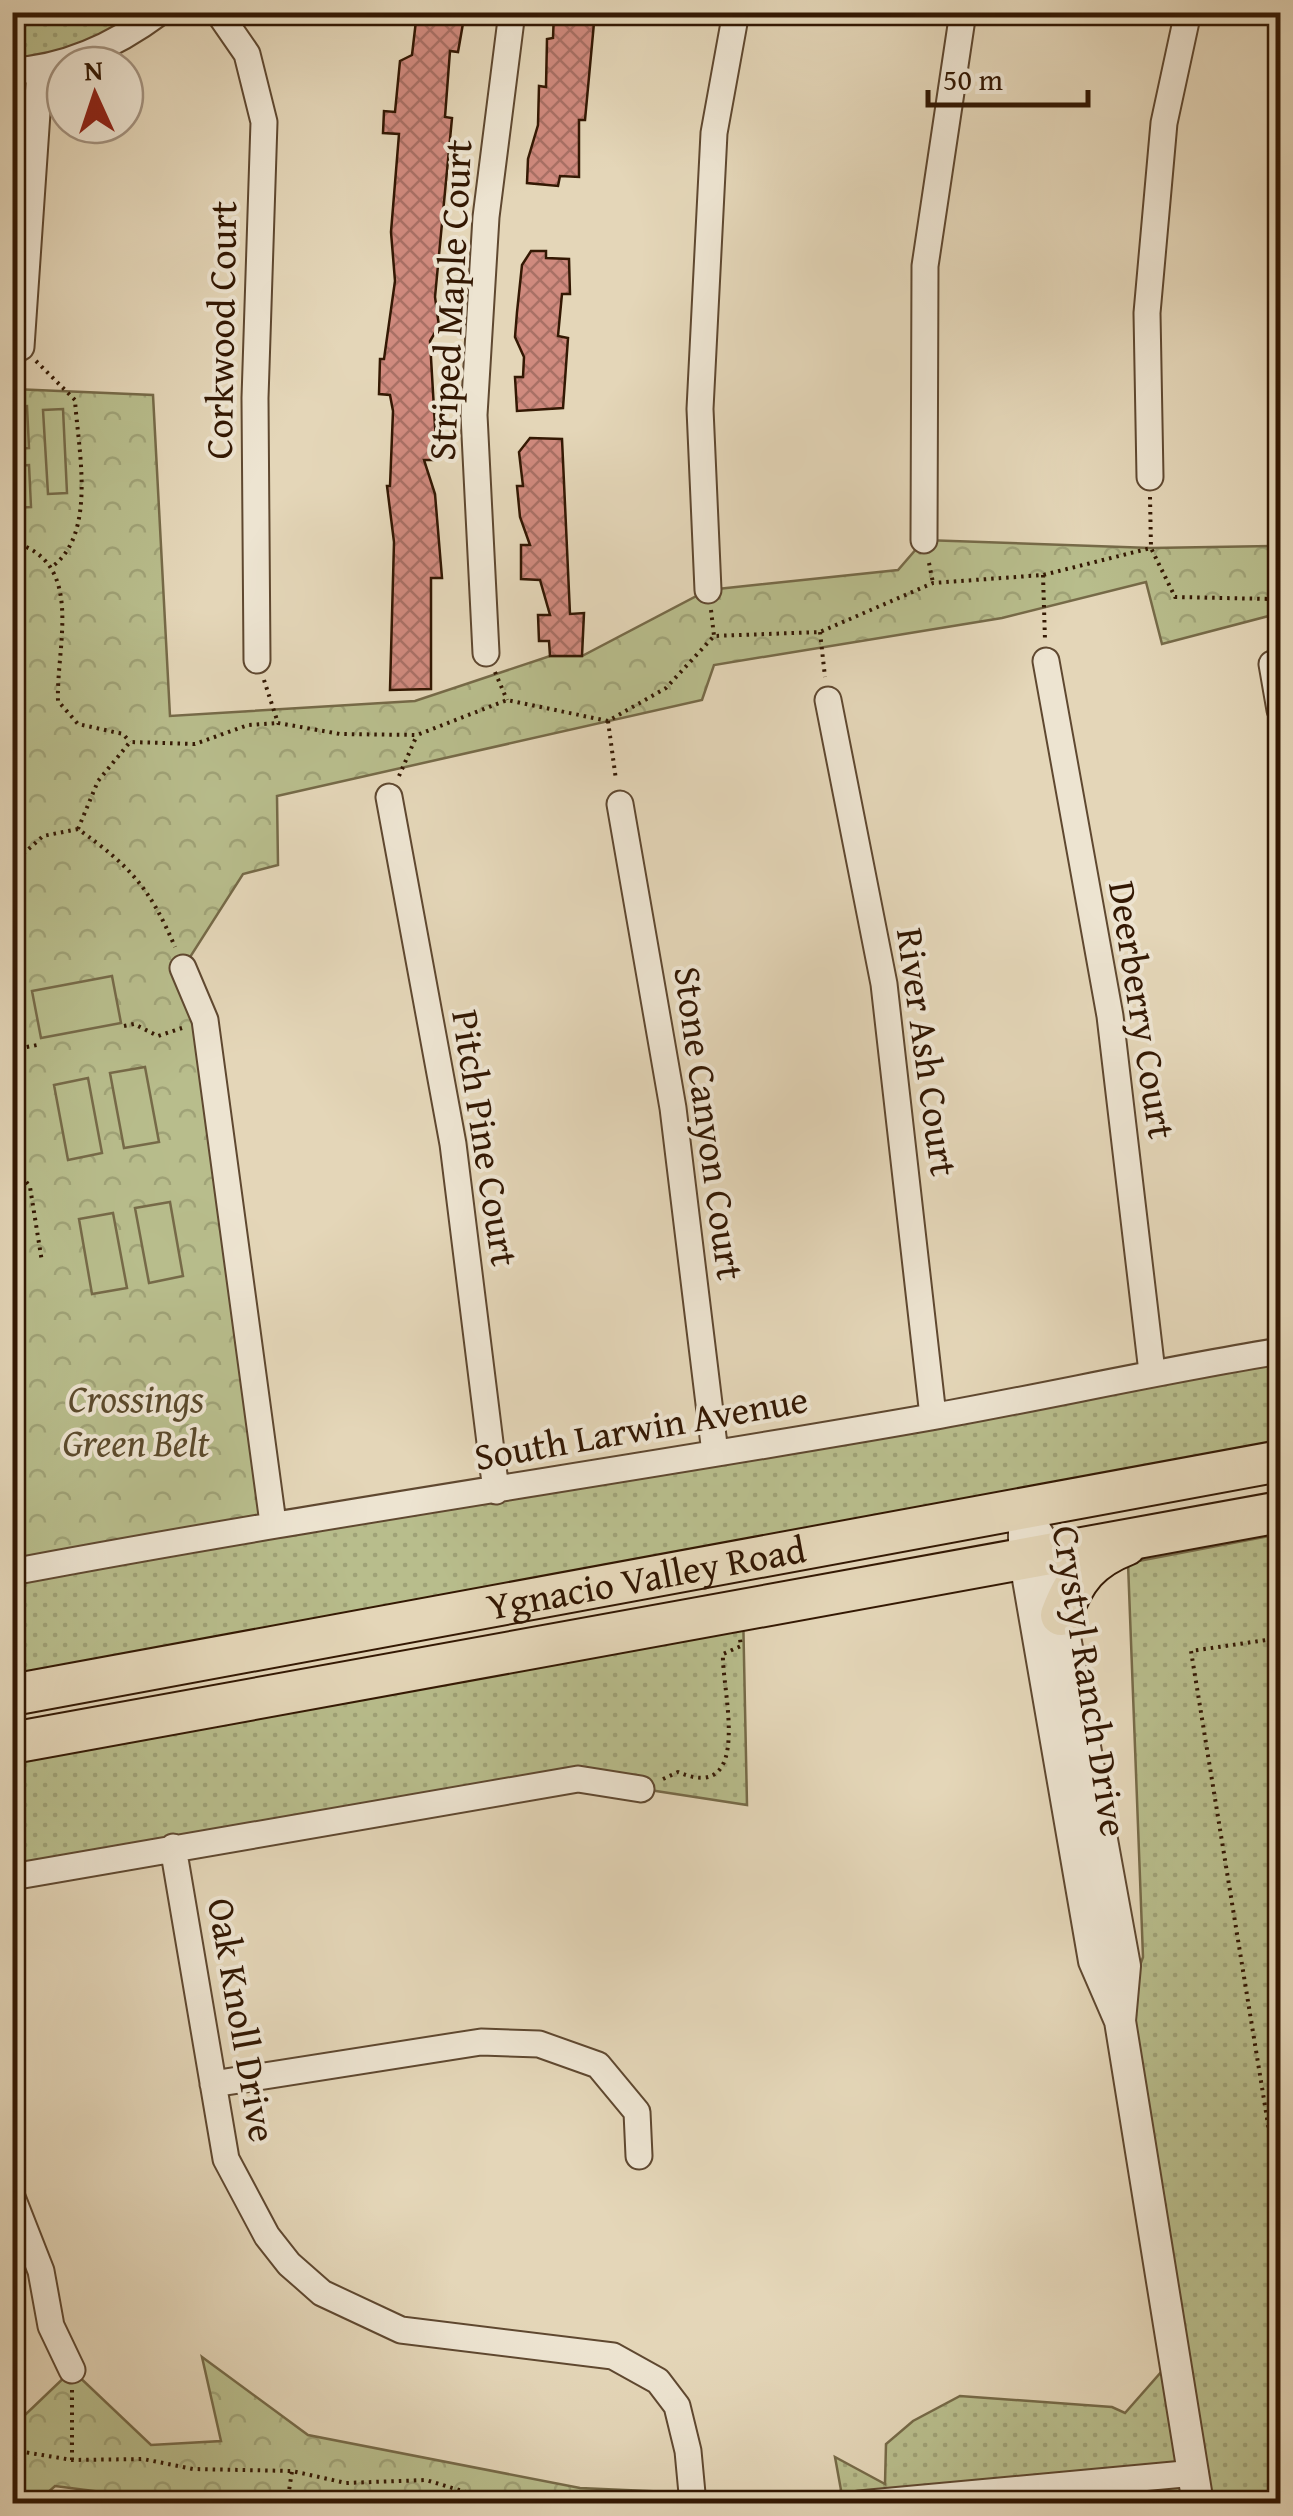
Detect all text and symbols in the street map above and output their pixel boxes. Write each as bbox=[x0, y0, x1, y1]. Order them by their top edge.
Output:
north arrow bbox=[45, 45, 145, 145]
scale bar bbox=[928, 45, 1088, 107]
text: N bbox=[83, 49, 104, 90]
text: 50 m bbox=[943, 57, 1003, 101]
street label: Striped Maple Court bbox=[413, 138, 485, 462]
street label: Corkwood Court bbox=[190, 200, 250, 460]
street label: Deerberry Court bbox=[1095, 877, 1191, 1143]
street label: River Ash Court bbox=[883, 924, 973, 1180]
street label: Stone Canyon Court bbox=[660, 963, 760, 1283]
street label: Pitch Pine Court bbox=[438, 1006, 534, 1270]
park label: Crossings Green Belt bbox=[63, 1370, 210, 1470]
street label: South Larwin Avenue bbox=[470, 1370, 812, 1484]
street label: Ygnacio Valley Road bbox=[482, 1520, 811, 1634]
street label: Crystyl Ranch Drive bbox=[1039, 1521, 1143, 1840]
street label: Oak Knoll Drive bbox=[194, 1893, 292, 2146]

